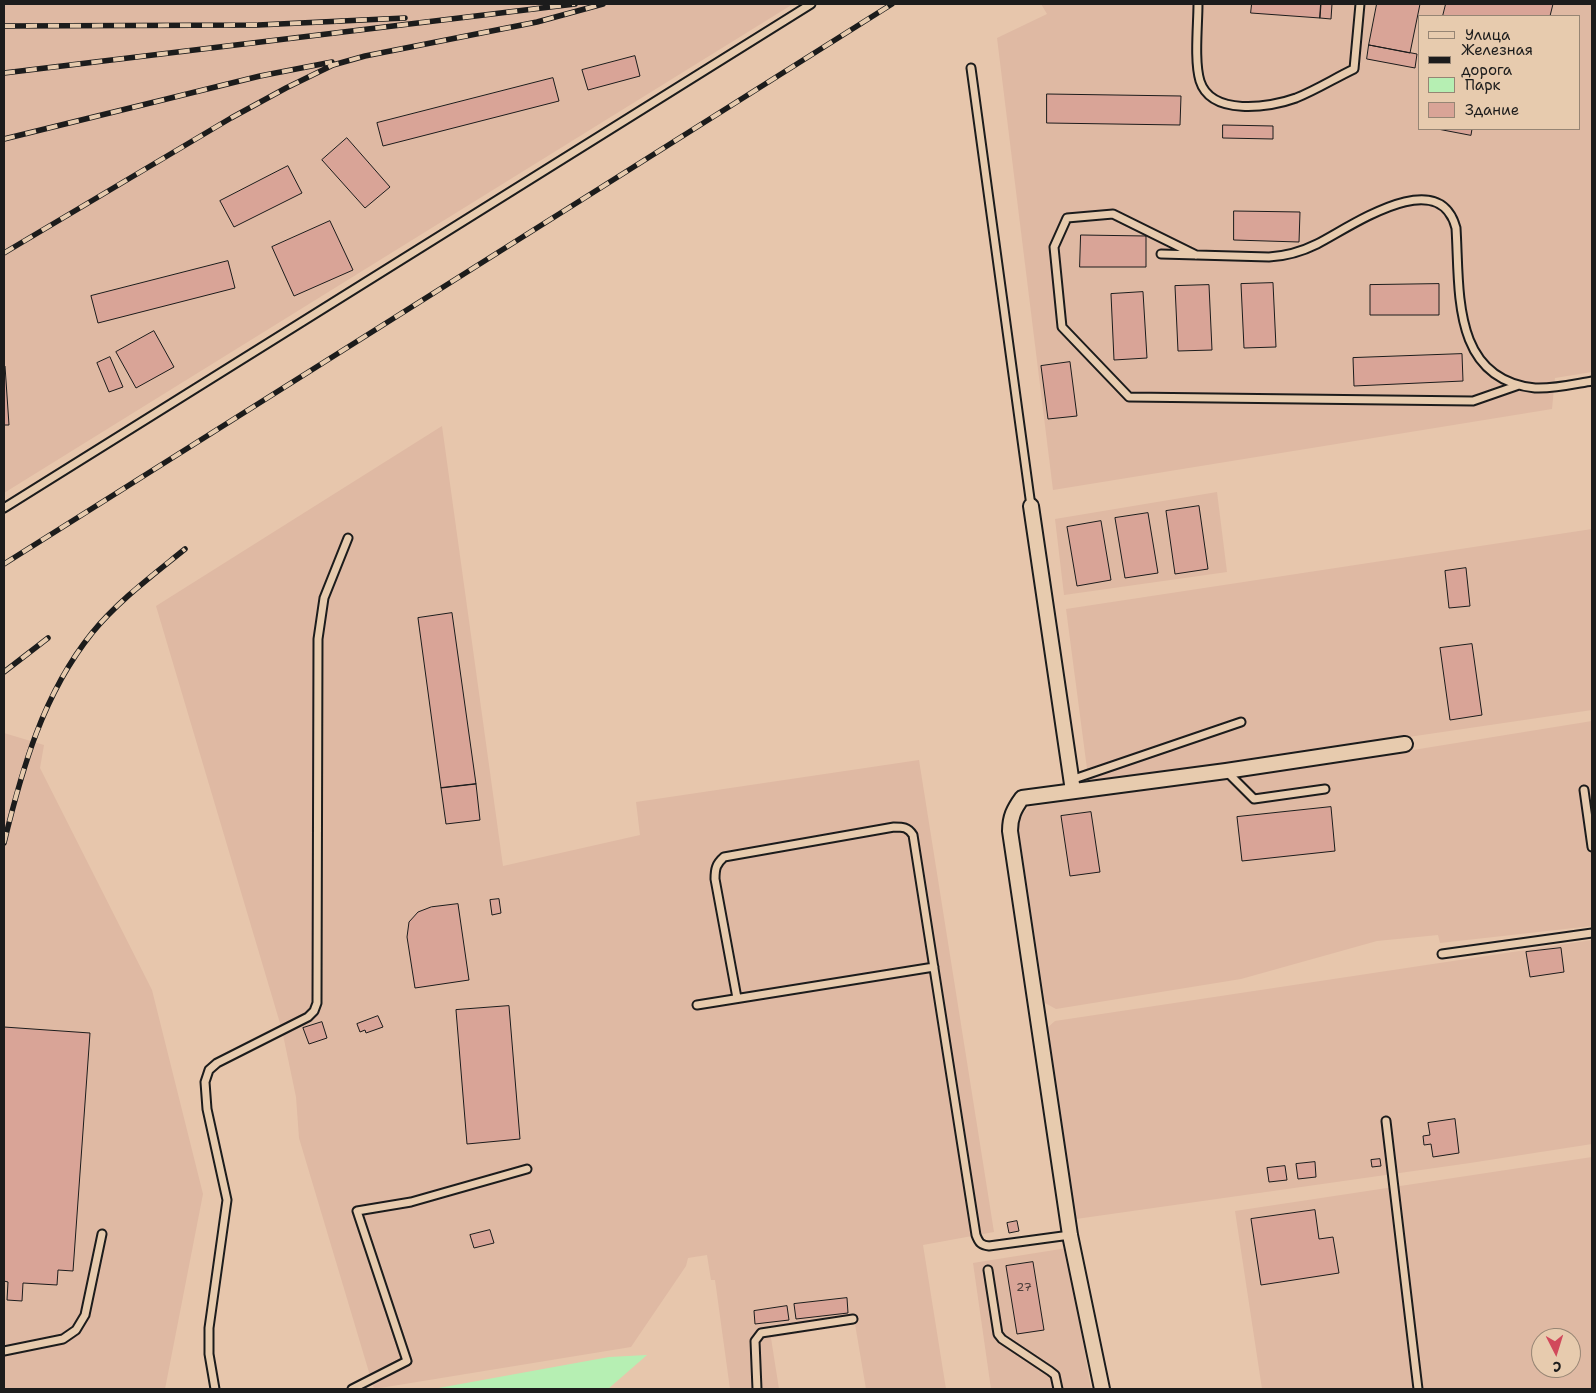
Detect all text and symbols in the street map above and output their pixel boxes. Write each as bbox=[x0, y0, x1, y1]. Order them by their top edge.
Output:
legend bbox=[1418, 15, 1581, 130]
text: Улица bbox=[1465, 25, 1510, 45]
text: Железная дорога bbox=[1461, 40, 1533, 80]
text: Парк bbox=[1465, 75, 1501, 95]
text: Здание bbox=[1465, 100, 1519, 120]
house number: 27 bbox=[1016, 1281, 1032, 1295]
north arrow bbox=[1531, 1328, 1581, 1378]
text: С bbox=[1552, 1358, 1562, 1376]

